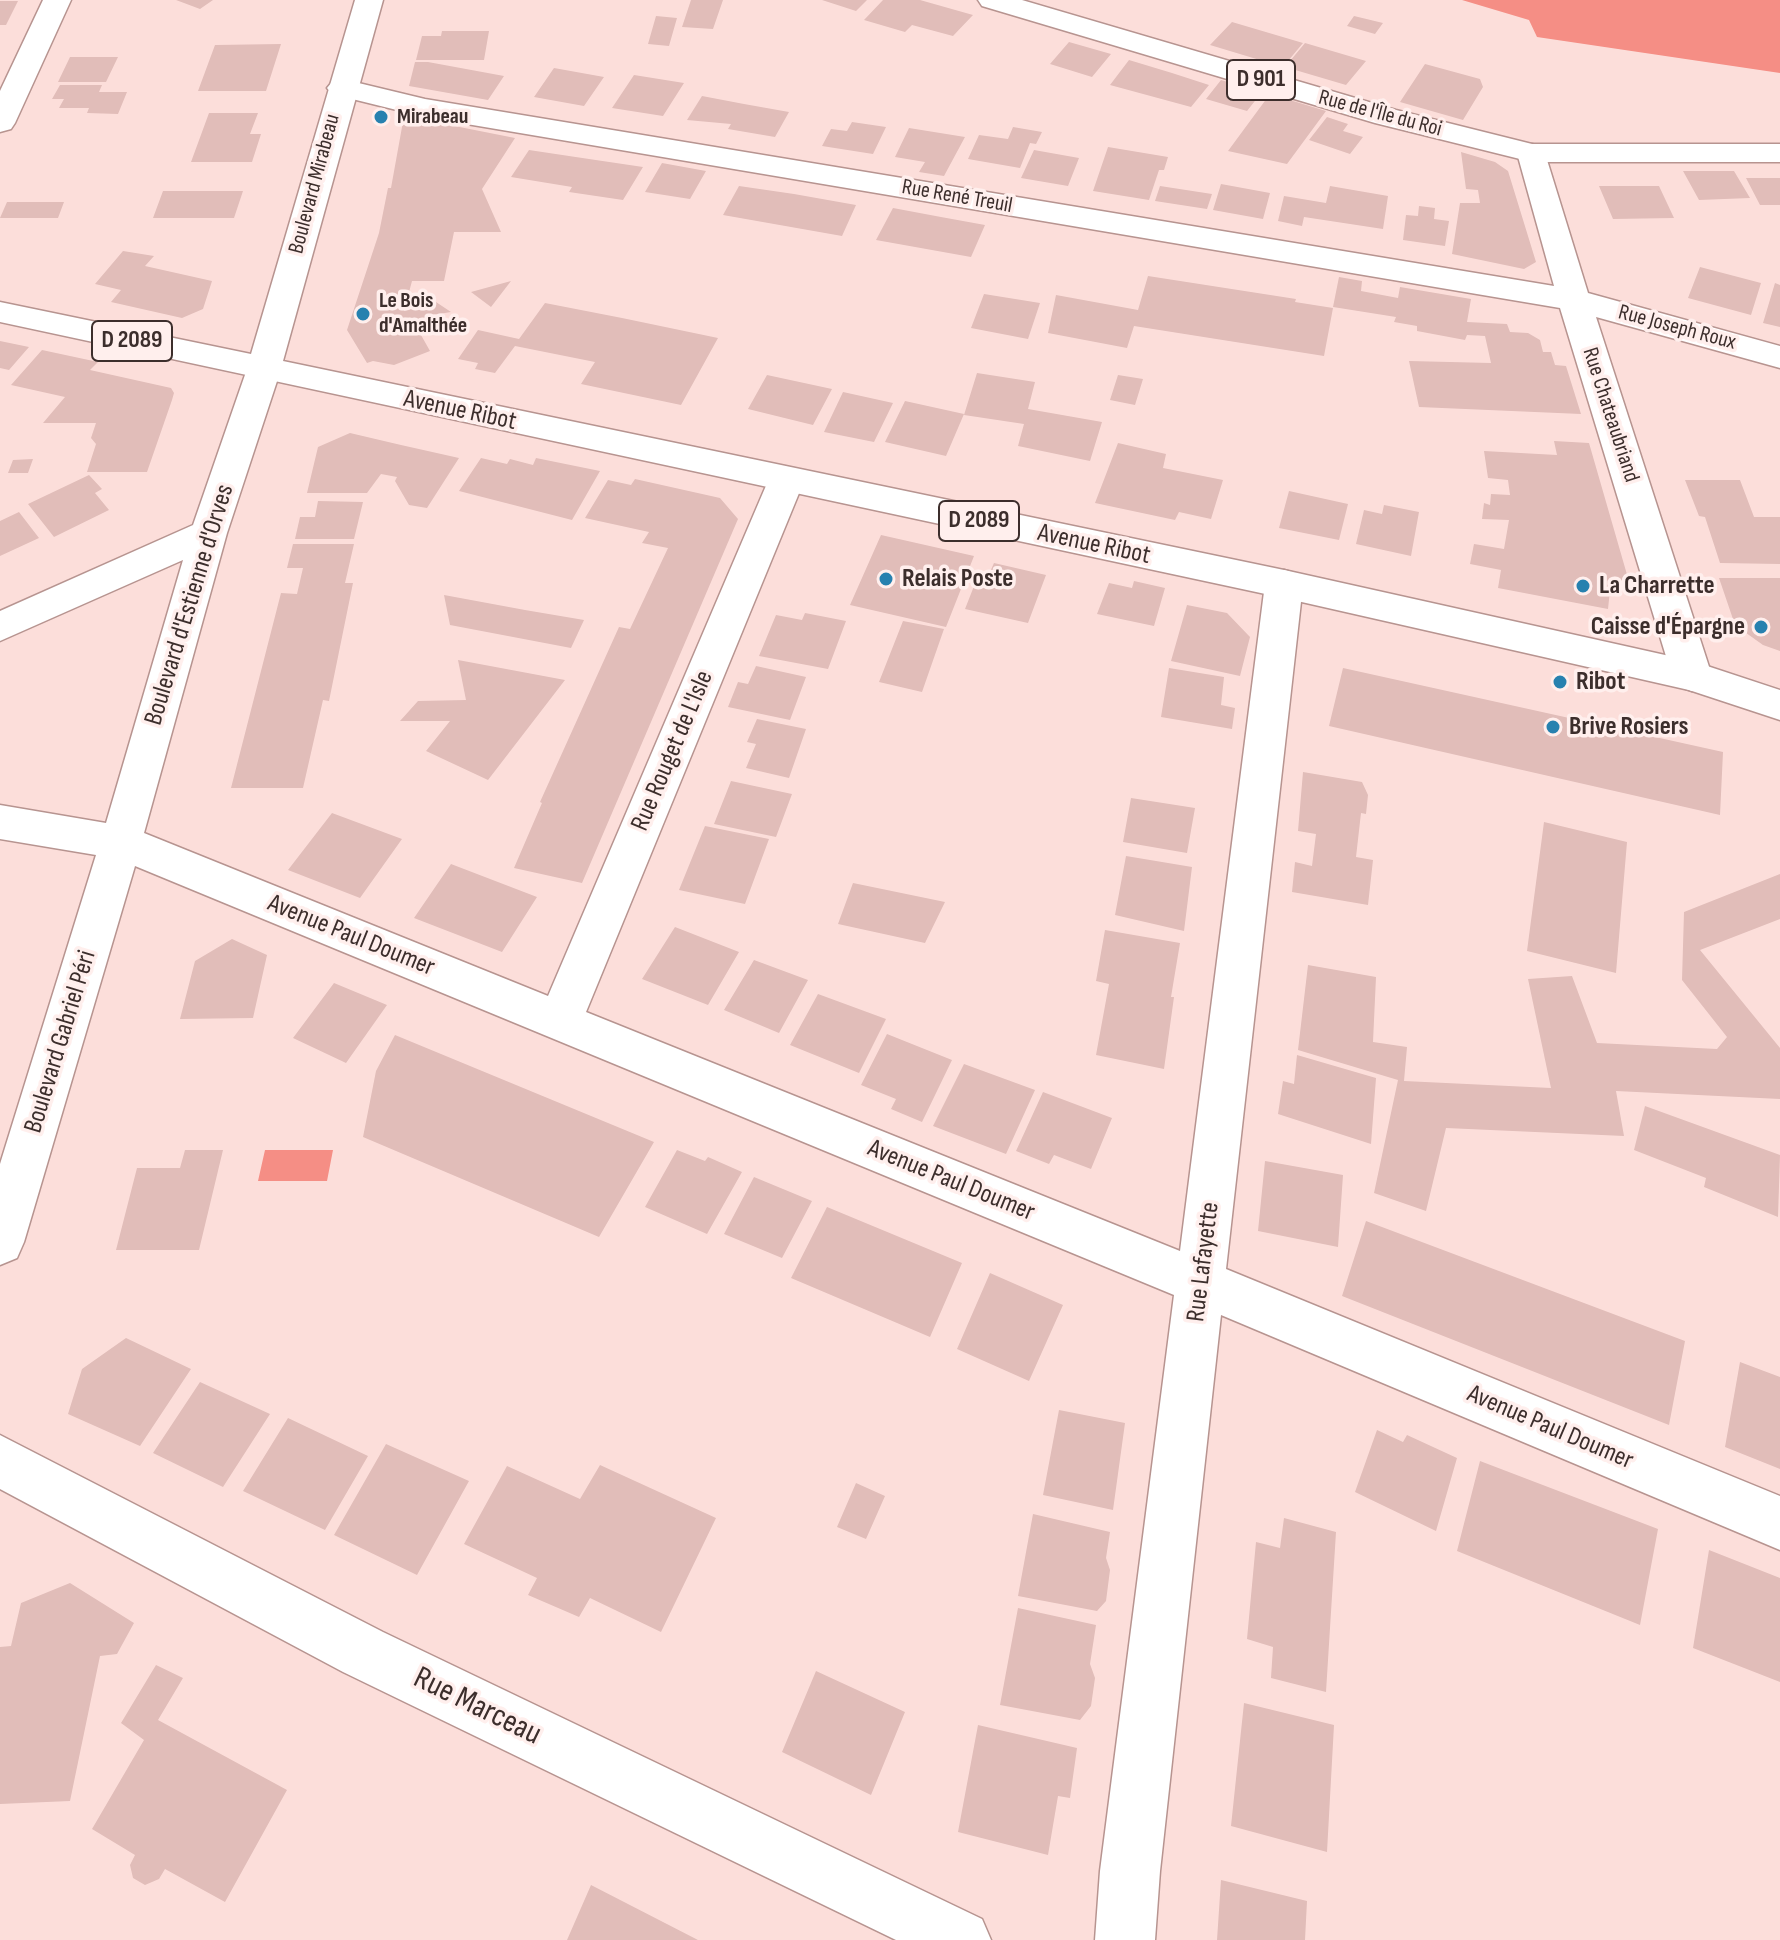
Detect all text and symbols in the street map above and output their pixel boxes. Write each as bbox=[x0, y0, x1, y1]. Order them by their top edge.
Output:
road number: D 901 bbox=[1227, 60, 1295, 100]
street label: Rue de l'Île du Roi bbox=[1315, 85, 1445, 143]
place label: Mirabeau bbox=[397, 104, 468, 130]
marker: Mirabeau bbox=[372, 108, 390, 126]
street label: Boulevard Mirabeau bbox=[284, 111, 346, 257]
street label: Rue René Treuil bbox=[900, 174, 1014, 220]
place label: Le Bois d'Amalthée bbox=[379, 288, 467, 340]
street label: Rue Joseph Roux bbox=[1615, 300, 1739, 356]
marker: Le Bois d'Amalthée bbox=[354, 305, 372, 323]
road number: D 2089 bbox=[92, 321, 172, 361]
street label: Rue Chateaubriand bbox=[1576, 344, 1644, 486]
street label: Avenue Ribot bbox=[401, 384, 519, 438]
street label: Boulevard d'Estienne d'Orves bbox=[139, 481, 241, 729]
road number: D 2089 bbox=[939, 501, 1019, 541]
street label: Avenue Ribot bbox=[1035, 518, 1153, 572]
place label: Relais Poste bbox=[902, 563, 1013, 595]
marker: Relais Poste bbox=[877, 570, 895, 588]
place label: La Charrette bbox=[1599, 570, 1715, 602]
marker: La Charrette bbox=[1574, 577, 1592, 595]
place label: Caisse d'Épargne bbox=[1591, 611, 1745, 643]
marker: Caisse d'Épargne bbox=[1752, 618, 1770, 636]
street label: Rue Rouget de L'Isle bbox=[625, 666, 721, 836]
place label: Ribot bbox=[1576, 666, 1625, 698]
marker: Ribot bbox=[1551, 673, 1569, 691]
place label: Brive Rosiers bbox=[1569, 711, 1689, 743]
marker: Brive Rosiers bbox=[1544, 718, 1562, 736]
street label: Avenue Paul Doumer bbox=[263, 888, 439, 984]
street label: Boulevard Gabriel Péri bbox=[18, 947, 104, 1137]
street label: Avenue Paul Doumer bbox=[863, 1133, 1039, 1229]
street label: Rue Lafayette bbox=[1181, 1200, 1227, 1324]
street label: Avenue Paul Doumer bbox=[1462, 1379, 1638, 1477]
street label: Rue Marceau bbox=[407, 1660, 547, 1754]

